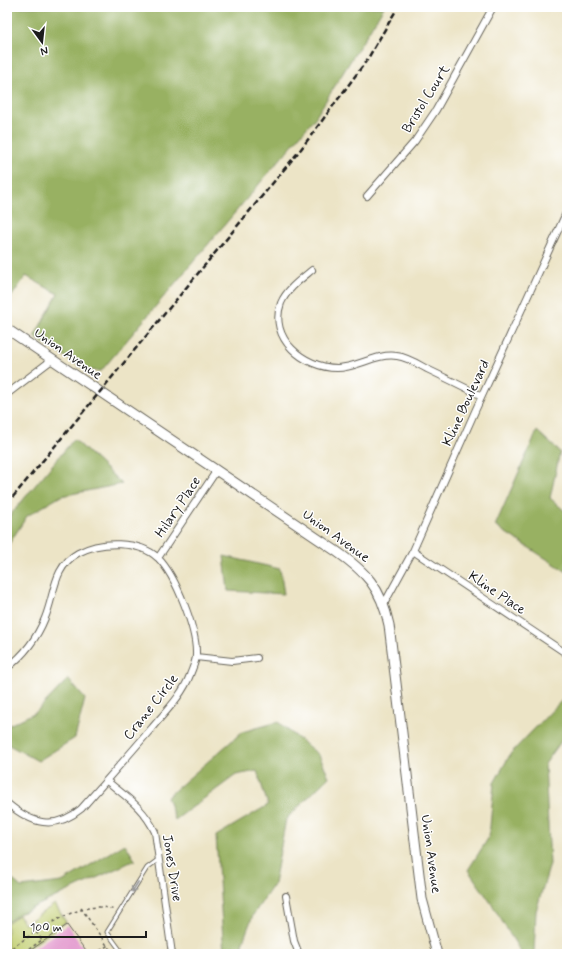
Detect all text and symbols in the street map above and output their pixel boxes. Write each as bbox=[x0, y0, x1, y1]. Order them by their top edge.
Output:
north arrow bbox=[22, 22, 62, 62]
text: N bbox=[39, 43, 50, 58]
street label: Bristol Court bbox=[398, 61, 454, 136]
street label: Union Avenue bbox=[30, 324, 106, 384]
street label: Kline Boulevard bbox=[438, 357, 494, 449]
street label: Hilary Place bbox=[151, 473, 205, 541]
street label: Union Avenue bbox=[299, 505, 374, 567]
street label: Kline Place bbox=[465, 567, 530, 619]
street label: Crane Circle bbox=[120, 670, 183, 744]
street label: Union Avenue bbox=[417, 813, 445, 895]
street label: Jones Drive bbox=[158, 833, 186, 903]
one-way arrow bbox=[131, 881, 139, 893]
scale bar bbox=[24, 913, 146, 939]
text: 100 m bbox=[30, 920, 62, 936]

